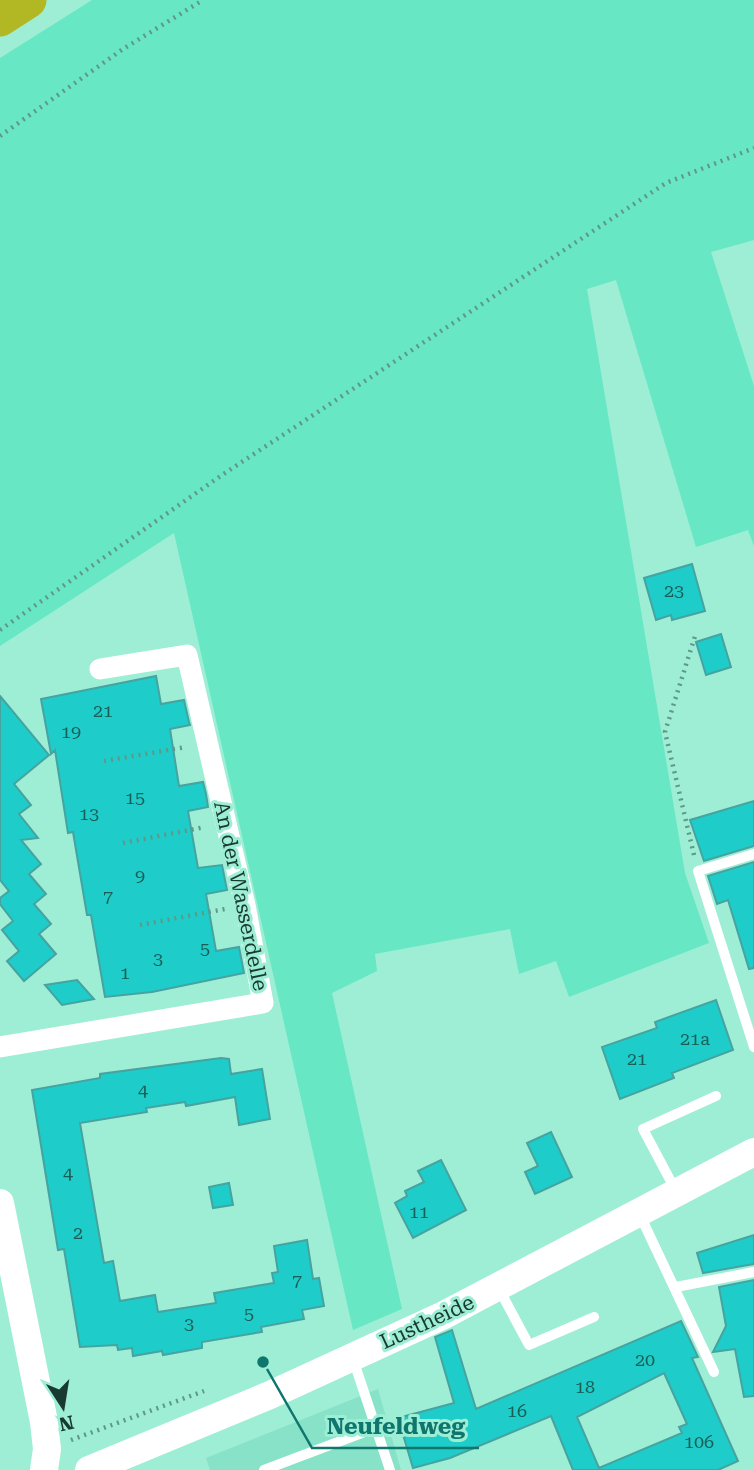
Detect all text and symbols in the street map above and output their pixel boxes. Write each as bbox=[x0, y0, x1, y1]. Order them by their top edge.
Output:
house number: 23 bbox=[664, 580, 684, 601]
house number: 21 bbox=[93, 700, 113, 721]
house number: 19 bbox=[61, 721, 81, 742]
house number: 15 bbox=[125, 787, 145, 808]
street label: An der Wasserdelle bbox=[209, 799, 273, 993]
house number: 13 bbox=[79, 803, 99, 824]
house number: 9 bbox=[135, 865, 145, 886]
house number: 7 bbox=[103, 886, 113, 907]
house number: 5 bbox=[200, 938, 210, 959]
house number: 3 bbox=[153, 948, 163, 969]
house number: 1 bbox=[120, 962, 130, 983]
house number: 21a bbox=[680, 1028, 710, 1049]
house number: 21 bbox=[627, 1048, 647, 1069]
house number: 4 bbox=[138, 1079, 148, 1100]
house number: 4 bbox=[63, 1162, 73, 1183]
house number: 11 bbox=[409, 1201, 429, 1222]
house number: 2 bbox=[73, 1222, 83, 1243]
house number: 7 bbox=[292, 1270, 302, 1291]
street label: Lustheide bbox=[376, 1290, 478, 1354]
house number: 5 bbox=[244, 1303, 254, 1324]
house number: 3 bbox=[184, 1313, 194, 1334]
house number: 20 bbox=[635, 1349, 655, 1370]
north arrow bbox=[28, 1372, 98, 1442]
house number: 18 bbox=[575, 1376, 595, 1397]
house number: 16 bbox=[507, 1400, 527, 1421]
callout: Neufeldweg bbox=[312, 1404, 479, 1448]
text: N bbox=[57, 1410, 76, 1436]
text: Neufeldweg bbox=[327, 1413, 466, 1440]
house number: 106 bbox=[684, 1431, 714, 1452]

